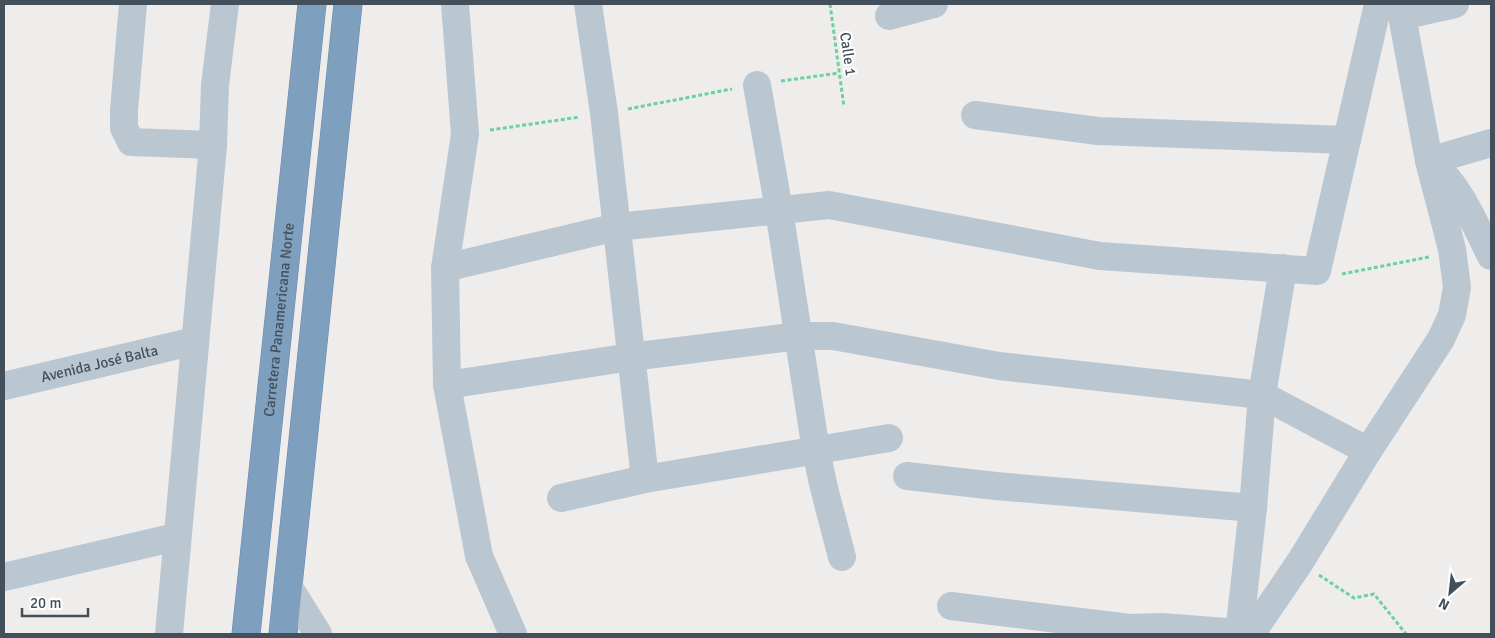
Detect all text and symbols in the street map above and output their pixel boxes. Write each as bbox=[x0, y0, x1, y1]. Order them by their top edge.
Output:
street label: Calle 1 bbox=[836, 31, 860, 77]
street label: Carretera Panamericana Norte bbox=[260, 222, 298, 418]
street label: Avenida José Balta bbox=[39, 341, 160, 386]
north arrow bbox=[1425, 568, 1475, 618]
scale bar bbox=[22, 586, 89, 618]
text: 20 m bbox=[30, 594, 61, 612]
text: N bbox=[1436, 594, 1452, 614]

